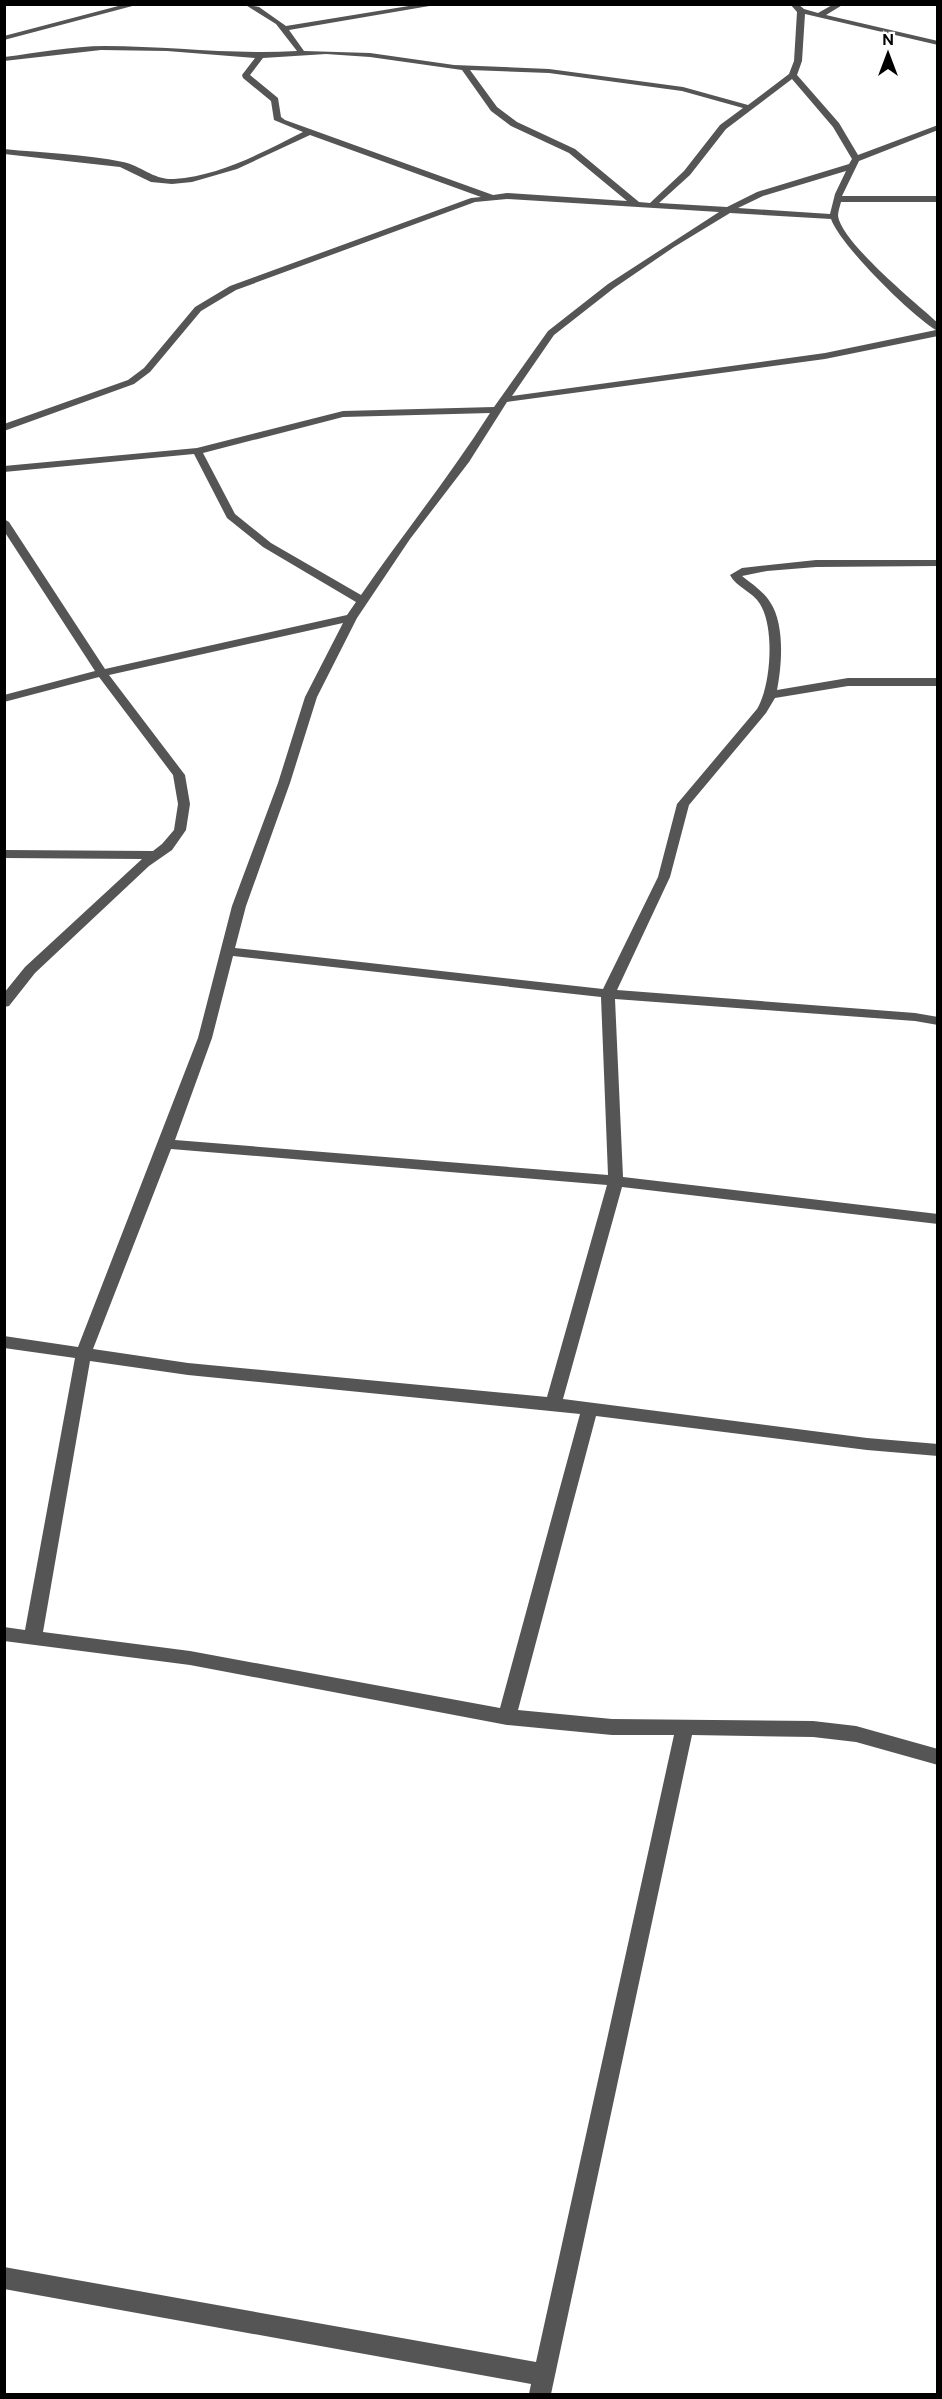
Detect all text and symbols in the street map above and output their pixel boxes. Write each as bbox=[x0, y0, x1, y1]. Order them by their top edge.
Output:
north arrow bbox=[858, 24, 918, 84]
text: N bbox=[882, 29, 894, 50]

